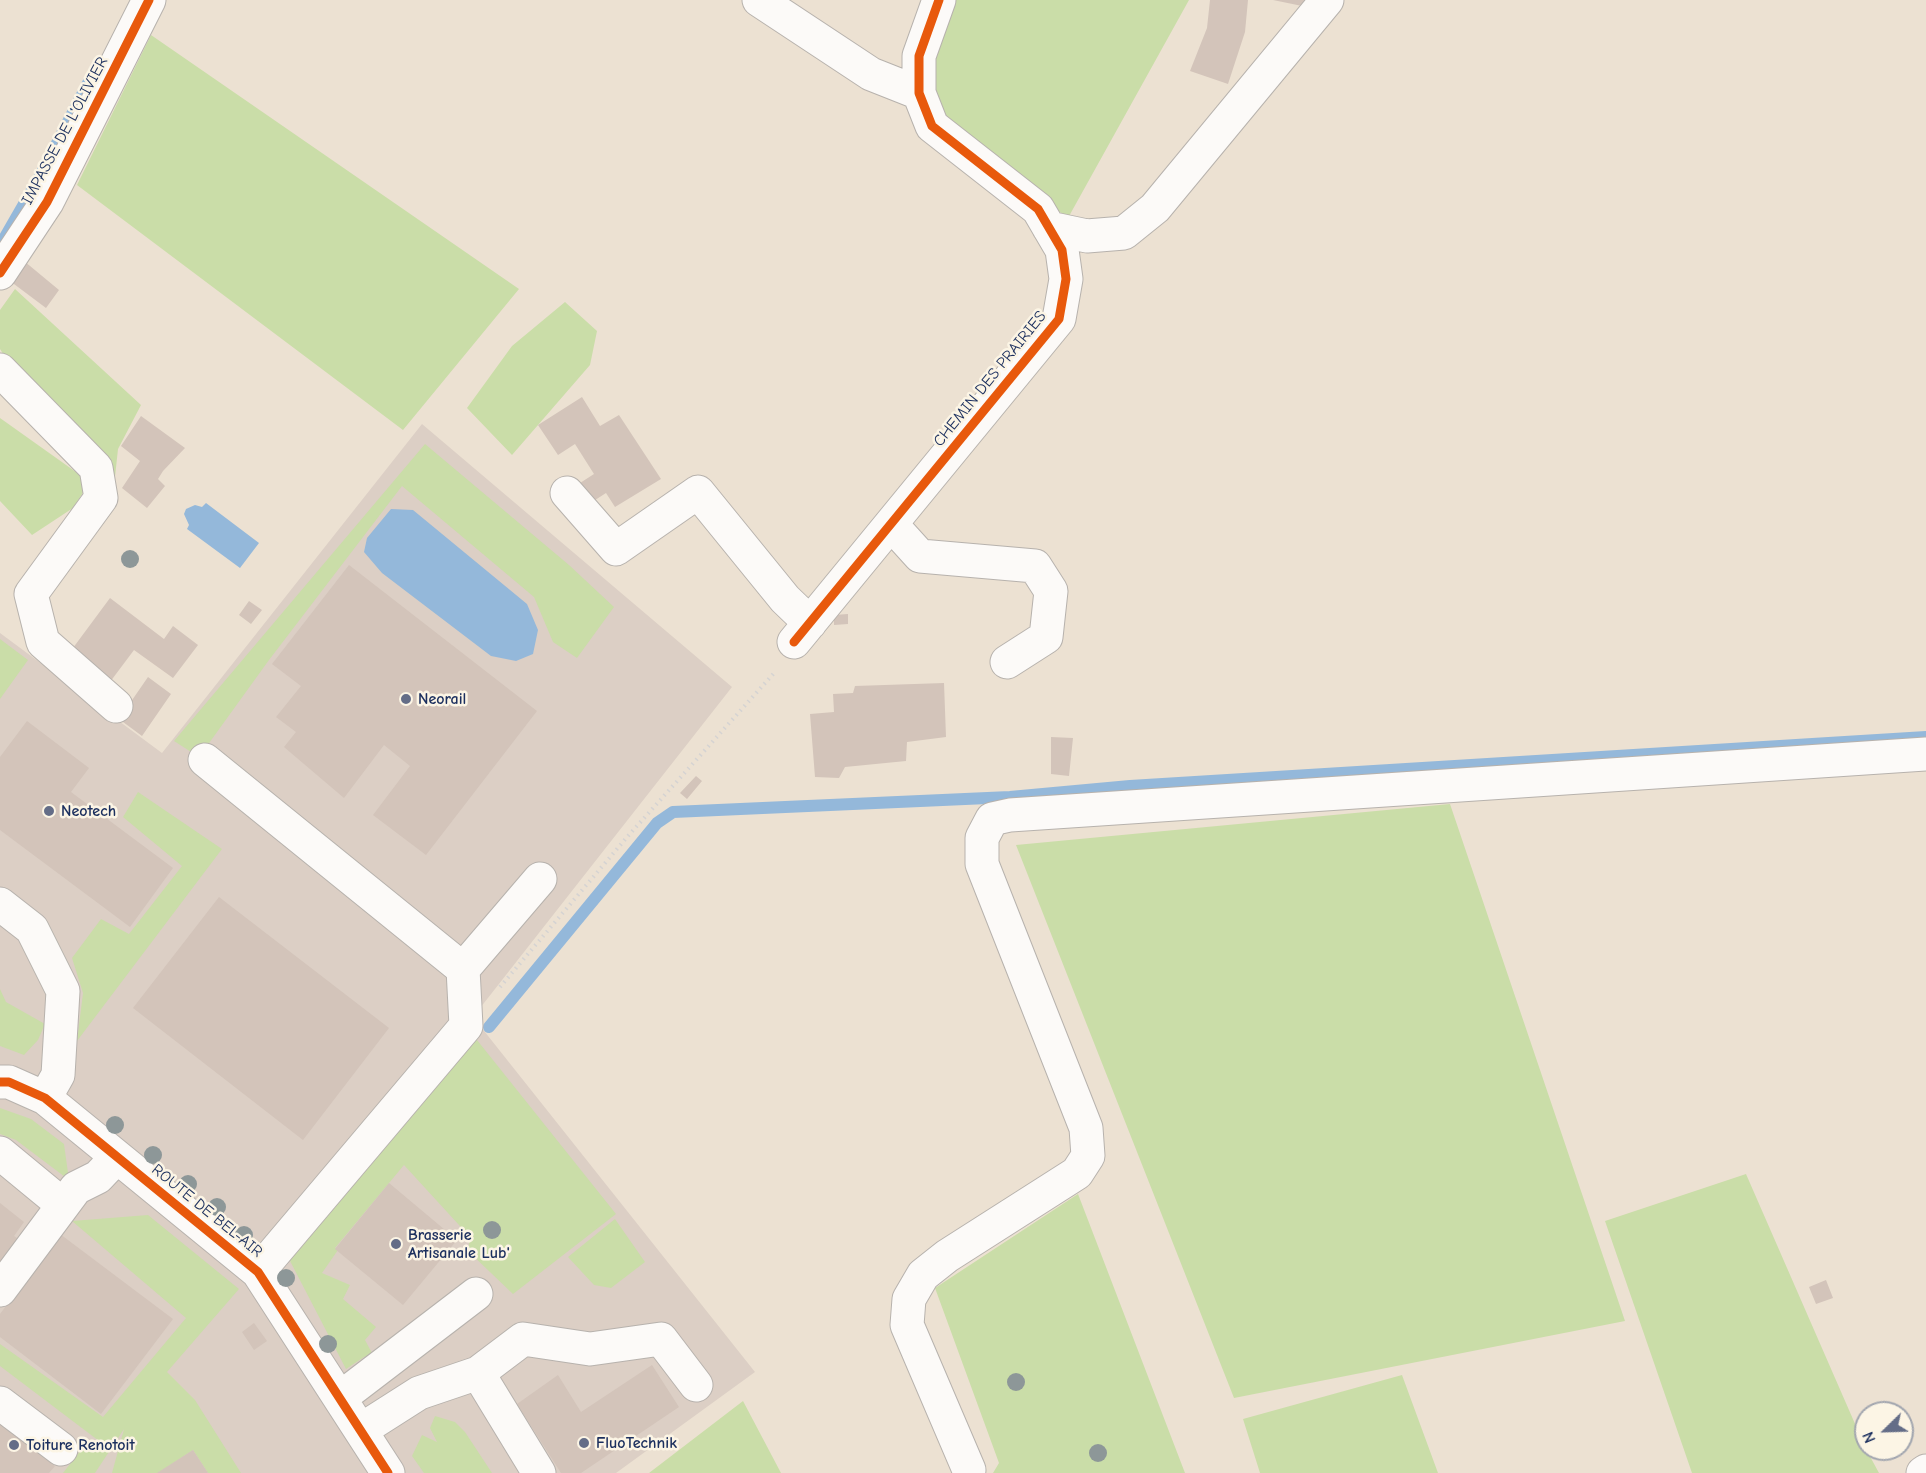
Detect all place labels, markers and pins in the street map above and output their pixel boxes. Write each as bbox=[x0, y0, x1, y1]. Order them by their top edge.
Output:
place label: Neorail bbox=[418, 689, 466, 709]
marker: Neorail bbox=[399, 692, 413, 706]
place label: Neotech bbox=[61, 801, 116, 821]
marker: Neotech bbox=[42, 804, 56, 818]
place label: Brasserie Artisanale Lub' bbox=[408, 1225, 510, 1263]
marker: Brasserie Artisanale Lub' bbox=[389, 1237, 403, 1251]
place label: FluoTechnik bbox=[596, 1433, 677, 1453]
place label: Toiture Renotoit bbox=[26, 1435, 135, 1455]
marker: FluoTechnik bbox=[577, 1436, 591, 1450]
marker: Toiture Renotoit bbox=[7, 1438, 21, 1452]

